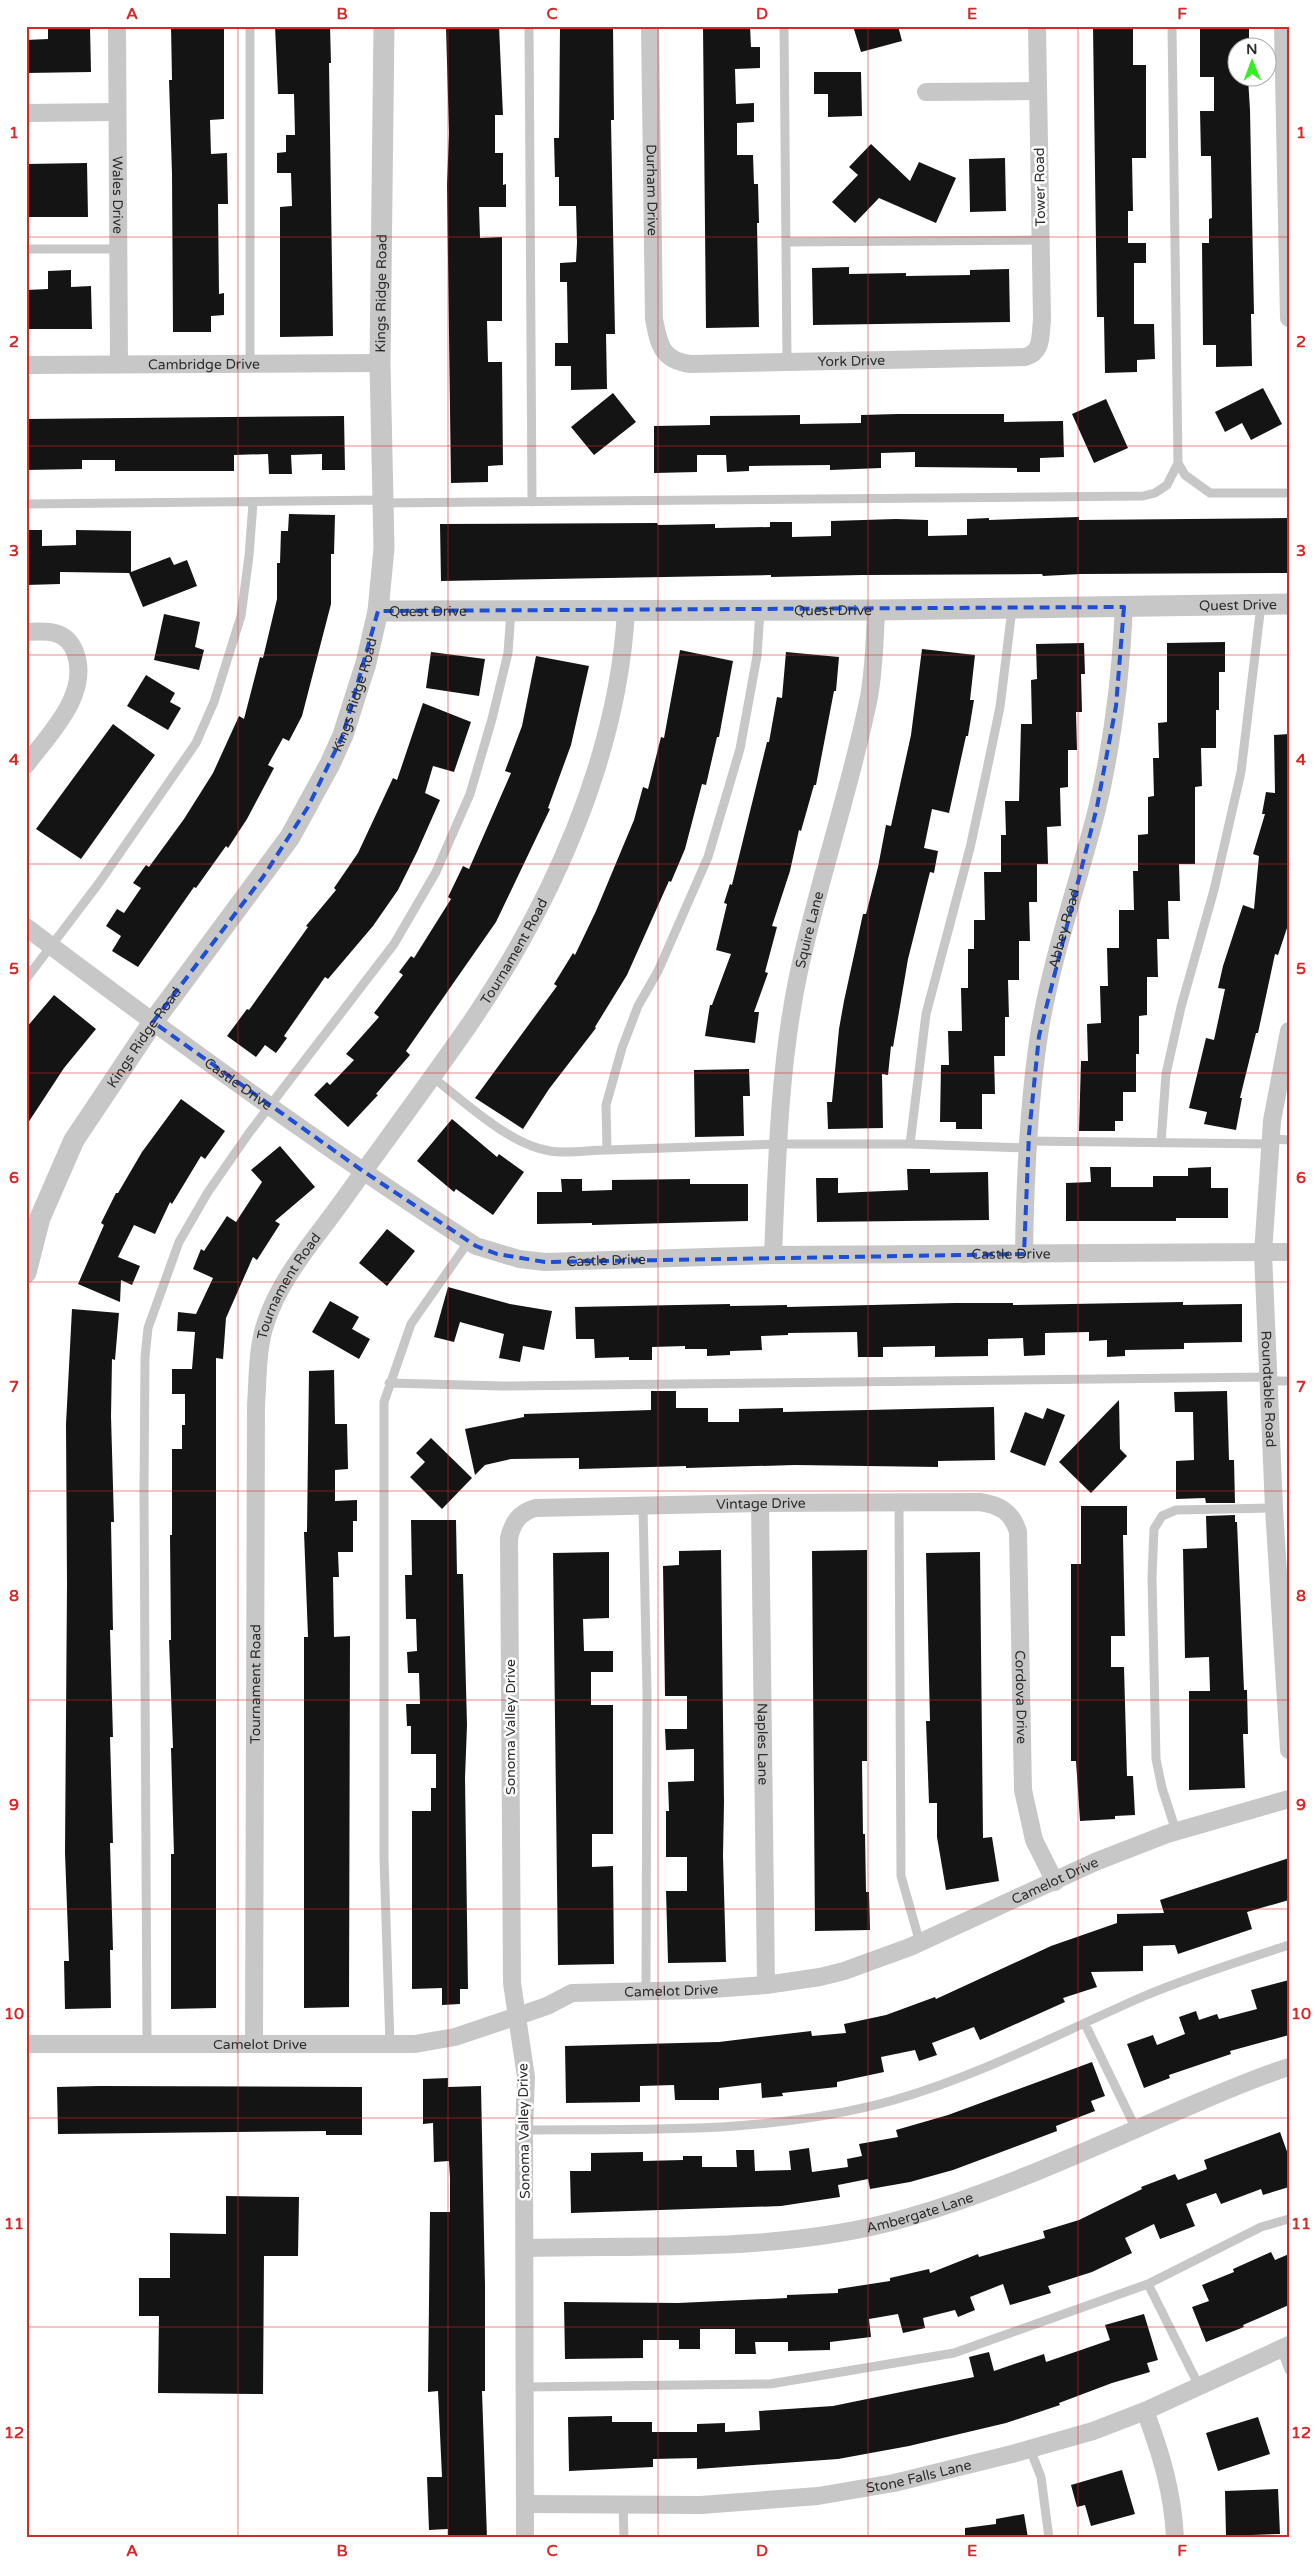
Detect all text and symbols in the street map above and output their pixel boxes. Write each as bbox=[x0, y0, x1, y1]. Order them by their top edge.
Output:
text: A bbox=[126, 4, 138, 24]
text: B bbox=[336, 4, 348, 24]
text: C bbox=[546, 4, 558, 24]
text: D bbox=[756, 4, 768, 24]
text: E bbox=[967, 4, 977, 24]
text: F bbox=[1177, 4, 1187, 24]
north arrow bbox=[1228, 38, 1278, 88]
text: N bbox=[1246, 41, 1258, 58]
text: 1 bbox=[9, 123, 19, 143]
text: 1 bbox=[1296, 123, 1306, 143]
street label: Durham Drive bbox=[643, 144, 661, 236]
street label: Tower Road bbox=[1031, 147, 1049, 227]
street label: Wales Drive bbox=[109, 156, 127, 234]
street label: Kings Ridge Road bbox=[372, 234, 390, 353]
text: 2 bbox=[9, 332, 19, 352]
text: 2 bbox=[1296, 332, 1306, 352]
street label: York Drive bbox=[817, 351, 885, 370]
street label: Cambridge Drive bbox=[148, 355, 260, 373]
text: 3 bbox=[9, 541, 19, 561]
text: 3 bbox=[1296, 541, 1306, 561]
street label: Quest Drive bbox=[1199, 596, 1277, 614]
street label: Quest Drive bbox=[389, 602, 467, 619]
street label: Quest Drive bbox=[794, 602, 872, 619]
street label: Kings Ridge Road bbox=[328, 636, 380, 754]
text: 4 bbox=[9, 750, 19, 770]
text: 4 bbox=[1296, 750, 1306, 770]
street label: Abbey Road bbox=[1045, 887, 1083, 970]
street label: Squire Lane bbox=[791, 889, 827, 970]
street label: Tournament Road bbox=[477, 895, 551, 1008]
text: 5 bbox=[9, 959, 19, 979]
text: 5 bbox=[1296, 959, 1306, 979]
street label: Kings Ridge Road bbox=[103, 984, 184, 1091]
street label: Castle Drive bbox=[201, 1054, 276, 1114]
text: 6 bbox=[9, 1168, 19, 1188]
text: 6 bbox=[1296, 1168, 1306, 1188]
street label: Tournament Road bbox=[253, 1229, 324, 1341]
street label: Castle Drive bbox=[971, 1245, 1051, 1262]
street label: Castle Drive bbox=[566, 1250, 646, 1270]
street label: Roundtable Road bbox=[1258, 1330, 1280, 1448]
text: 7 bbox=[9, 1377, 19, 1397]
text: 7 bbox=[1296, 1377, 1306, 1397]
street label: Vintage Drive bbox=[716, 1494, 806, 1512]
text: 8 bbox=[9, 1586, 19, 1606]
text: 8 bbox=[1296, 1586, 1306, 1606]
street label: Tournament Road bbox=[246, 1624, 264, 1744]
street label: Cordova Drive bbox=[1012, 1650, 1031, 1744]
street label: Sonoma Valley Drive bbox=[502, 1659, 519, 1795]
street label: Naples Lane bbox=[754, 1703, 772, 1785]
text: 9 bbox=[9, 1795, 19, 1815]
text: 9 bbox=[1296, 1795, 1306, 1815]
street label: Camelot Drive bbox=[1009, 1853, 1101, 1908]
street label: Camelot Drive bbox=[624, 1980, 719, 2000]
text: 10 bbox=[4, 2004, 24, 2024]
text: 10 bbox=[1291, 2004, 1311, 2024]
street label: Camelot Drive bbox=[213, 2036, 307, 2053]
street label: Sonoma Valley Drive bbox=[514, 2063, 534, 2199]
street label: Ambergate Lane bbox=[865, 2188, 976, 2236]
text: 11 bbox=[4, 2214, 24, 2234]
text: 11 bbox=[1291, 2214, 1311, 2234]
text: 12 bbox=[4, 2423, 24, 2443]
text: 12 bbox=[1291, 2423, 1311, 2443]
street label: Stone Falls Lane bbox=[865, 2456, 973, 2496]
text: A bbox=[126, 2541, 138, 2561]
text: B bbox=[336, 2541, 348, 2561]
text: C bbox=[546, 2541, 558, 2561]
text: D bbox=[756, 2541, 768, 2561]
text: E bbox=[967, 2541, 977, 2561]
text: F bbox=[1177, 2541, 1187, 2561]

